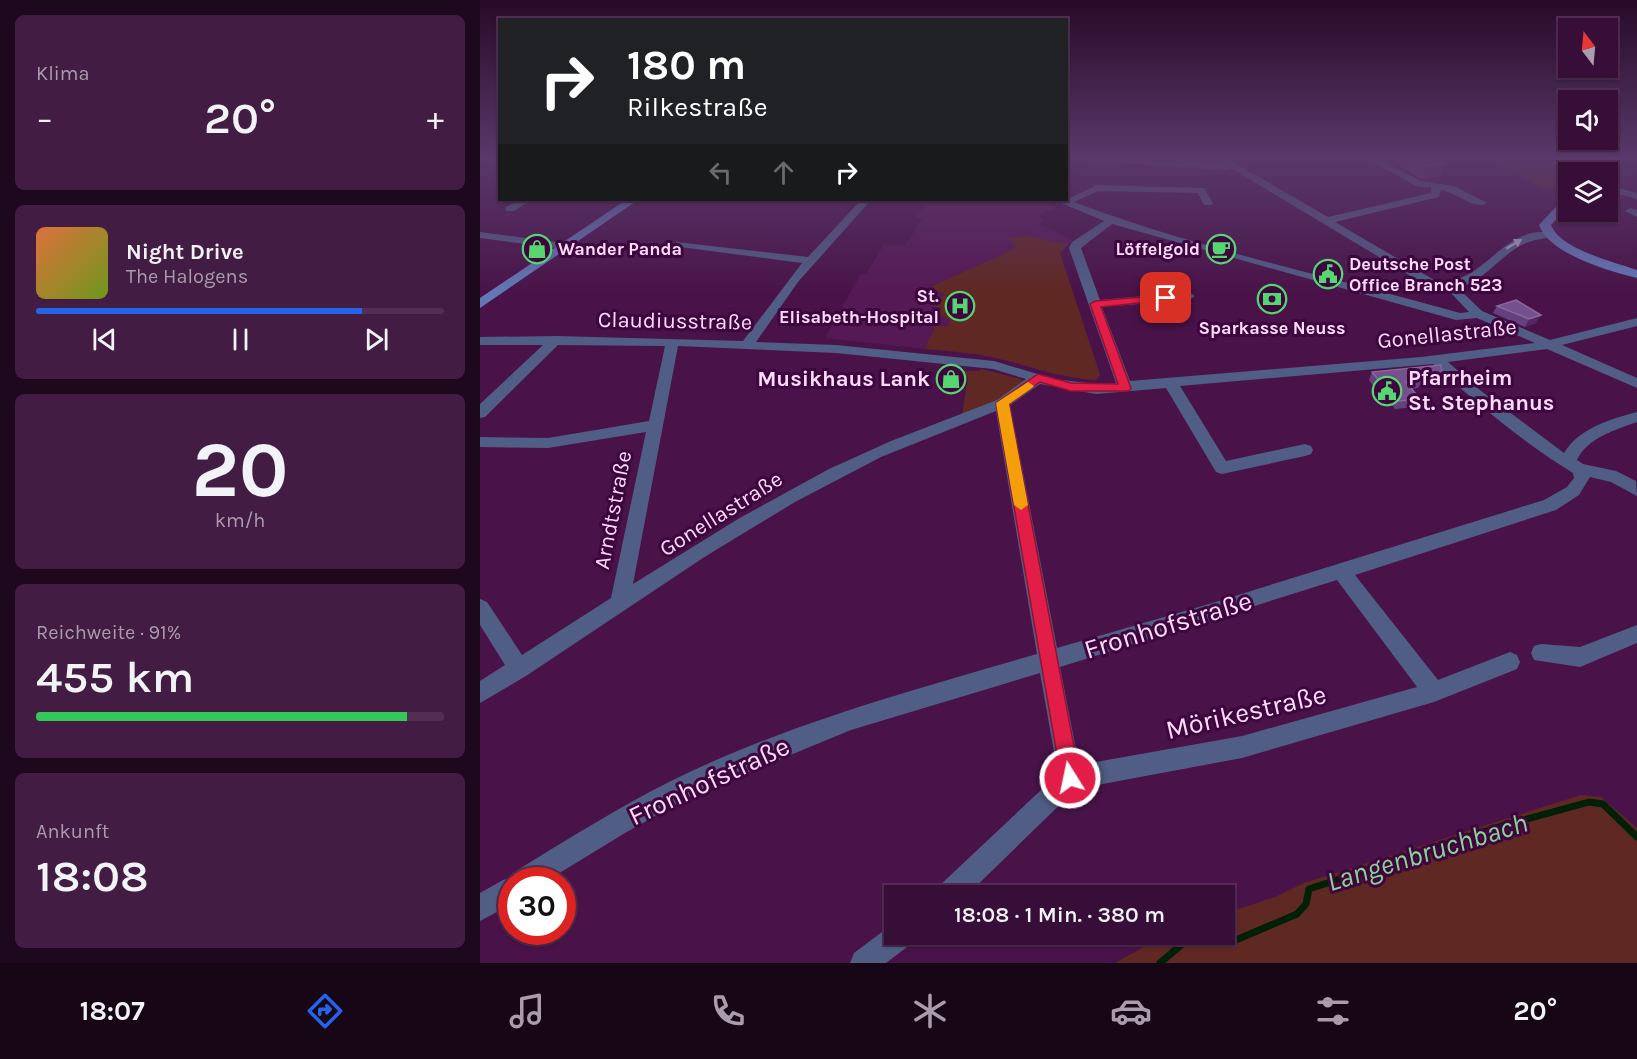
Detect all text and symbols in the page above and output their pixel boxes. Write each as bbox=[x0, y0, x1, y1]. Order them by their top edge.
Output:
north arrow bbox=[1558, 18, 1618, 78]
map controls bbox=[1558, 18, 1618, 222]
text: 180 m bbox=[627, 40, 746, 90]
icon: right bbox=[528, 42, 606, 120]
text: Klima bbox=[36, 62, 89, 85]
button: sound bbox=[1558, 90, 1618, 150]
text: Rilkestraße bbox=[627, 91, 768, 123]
text: 20° bbox=[204, 92, 276, 144]
text: − bbox=[36, 99, 53, 137]
text: + bbox=[427, 99, 444, 137]
icon: left bbox=[704, 156, 737, 189]
icon: ahead bbox=[767, 156, 800, 189]
icon: right bbox=[830, 156, 863, 189]
button: layers bbox=[1558, 162, 1618, 222]
shop icon: Wander Panda bbox=[521, 233, 553, 265]
cafe icon: Löffelgold bbox=[1205, 233, 1237, 265]
place label: Wander Panda bbox=[558, 238, 682, 260]
place label: Löffelgold bbox=[1115, 238, 1200, 260]
one-way arrow bbox=[1506, 238, 1522, 249]
text: Night Drive bbox=[126, 239, 244, 265]
place label: Deutsche Post Office Branch 523 bbox=[1349, 253, 1502, 296]
public building icon: Deutsche Post Office Branch 523 bbox=[1312, 258, 1344, 290]
text: The Halogens bbox=[126, 265, 248, 288]
pin bbox=[1140, 272, 1191, 323]
icon: arrive bbox=[1149, 281, 1182, 314]
bank icon: Sparkasse Neuss bbox=[1256, 283, 1288, 315]
place label: St. Elisabeth-Hospital bbox=[779, 285, 939, 328]
hospital icon: St. Elisabeth-Hospital bbox=[944, 290, 976, 322]
street label: Claudiusstraße bbox=[598, 307, 752, 335]
street label: Gonellastraße bbox=[1376, 314, 1518, 354]
place label: Sparkasse Neuss bbox=[1198, 317, 1346, 339]
icon: previous bbox=[88, 323, 121, 356]
icon: pause bbox=[224, 323, 257, 356]
icon: next bbox=[360, 323, 393, 356]
shop icon: Musikhaus Lank bbox=[935, 363, 967, 395]
place label: Pfarrheim St. Stephanus bbox=[1408, 365, 1554, 416]
place label: Musikhaus Lank bbox=[757, 366, 930, 392]
public building icon: Pfarrheim St. Stephanus bbox=[1371, 375, 1403, 407]
text: 20 bbox=[192, 424, 288, 516]
street label: Arndtstraße bbox=[589, 449, 637, 571]
street label: Gonellastraße bbox=[655, 466, 787, 562]
text: km/h bbox=[215, 509, 265, 532]
street label: Fronhofstraße bbox=[1080, 584, 1256, 666]
text: Reichweite · 91% bbox=[36, 621, 181, 644]
text: 455 km bbox=[36, 651, 194, 703]
street label: Mörikestraße bbox=[1163, 678, 1329, 746]
street label: Fronhofstraße bbox=[623, 730, 795, 832]
position arrow bbox=[1038, 746, 1102, 810]
water label: Langenbruchbach bbox=[1323, 806, 1531, 898]
text: Ankunft bbox=[36, 820, 109, 843]
text: 18:08 bbox=[36, 850, 149, 902]
speed limit sign: 30 bbox=[498, 867, 576, 945]
text: 18:08 · 1 Min. · 380 m bbox=[954, 902, 1165, 928]
icon: directions bbox=[304, 990, 346, 1032]
icon: music bbox=[506, 990, 548, 1032]
icon: phone bbox=[707, 990, 749, 1032]
icon: climate bbox=[909, 990, 951, 1032]
icon: car bbox=[1110, 990, 1152, 1032]
icon: filters bbox=[1312, 990, 1354, 1032]
text: 18:07 bbox=[80, 995, 145, 1027]
text: 20° bbox=[1513, 995, 1557, 1027]

